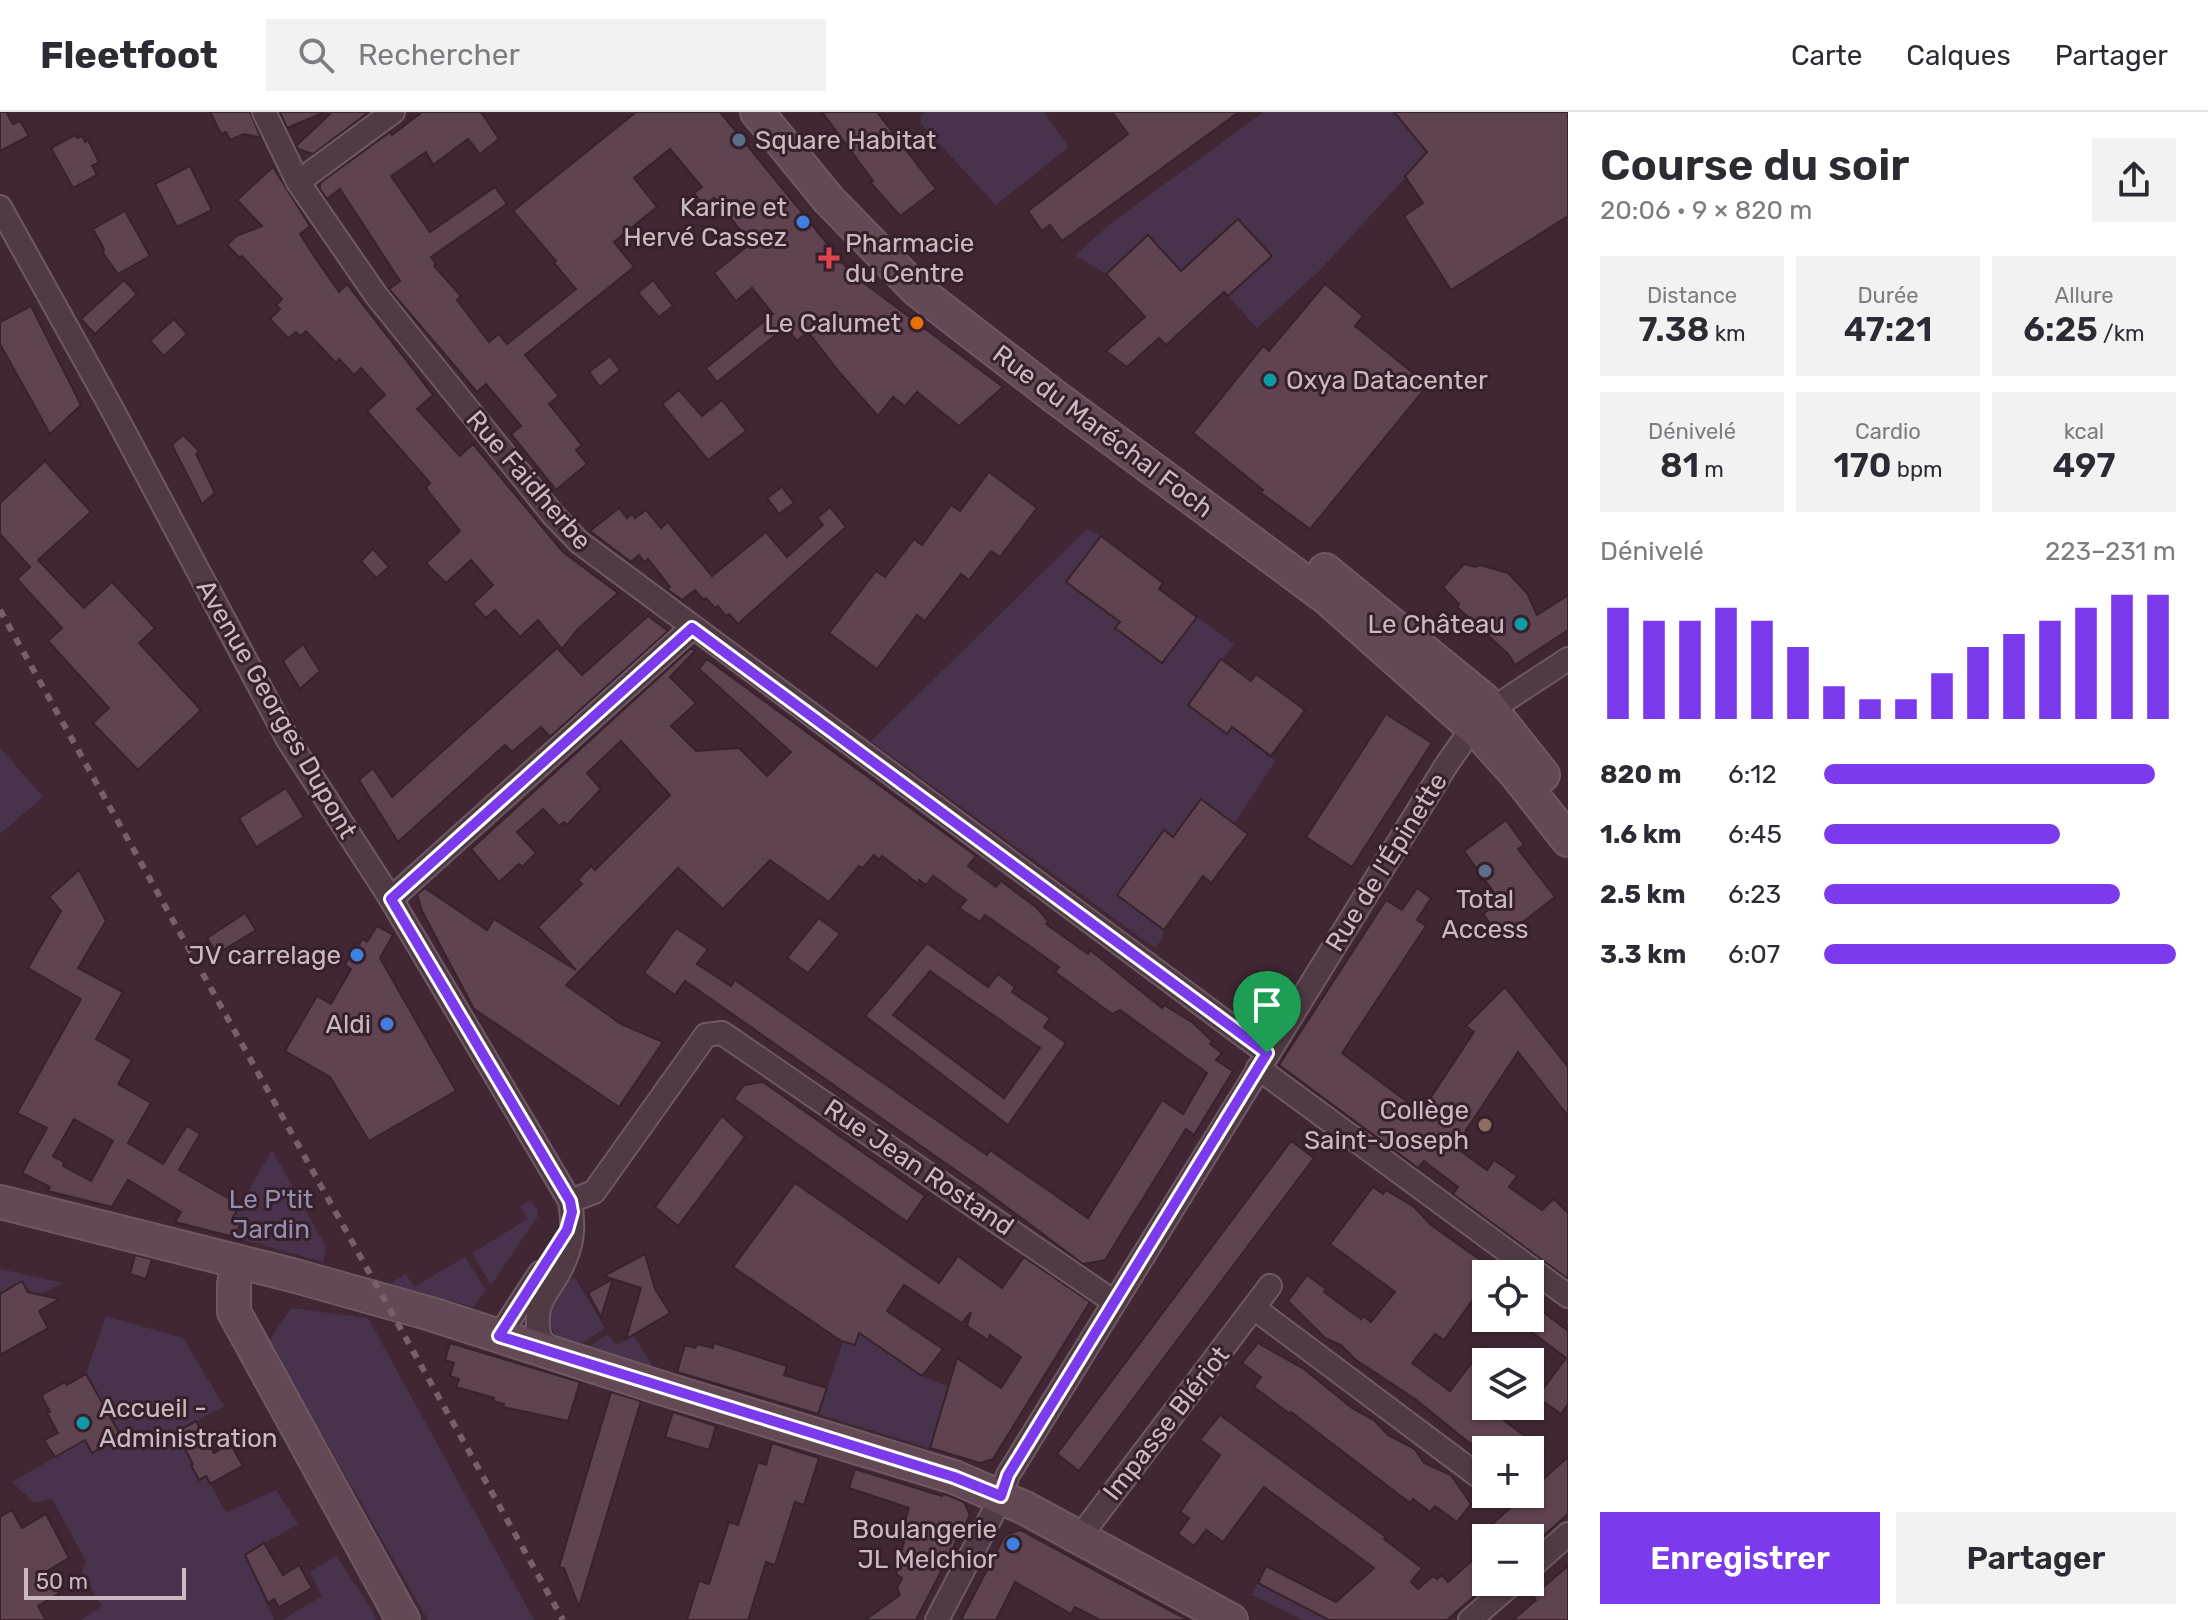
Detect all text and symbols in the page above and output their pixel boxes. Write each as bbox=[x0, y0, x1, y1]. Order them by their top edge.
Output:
search box bbox=[266, 19, 826, 91]
text: Fleetfoot bbox=[40, 32, 218, 78]
icon: search bbox=[294, 33, 338, 77]
text: Rechercher bbox=[358, 37, 520, 73]
text: Carte bbox=[1791, 39, 1862, 72]
text: Calques bbox=[1906, 39, 2011, 72]
text: Partager bbox=[2055, 39, 2168, 72]
place label: Square Habitat bbox=[755, 125, 936, 156]
marker: Square Habitat bbox=[730, 131, 748, 149]
button: share bbox=[2092, 138, 2176, 222]
text: Course du soir bbox=[1600, 139, 1910, 191]
place label: Karine et Hervé Cassez bbox=[623, 192, 787, 253]
text: 20:06 · 9 × 820 m bbox=[1600, 195, 1812, 226]
marker: Karine et Hervé Cassez bbox=[794, 213, 812, 231]
place label: Pharmacie du Centre bbox=[845, 228, 974, 289]
marker: Pharmacie du Centre bbox=[820, 249, 838, 267]
text: Distance bbox=[1647, 282, 1737, 309]
text: Durée bbox=[1857, 282, 1919, 309]
text: Allure bbox=[2054, 282, 2114, 309]
place label: Le Calumet bbox=[764, 308, 901, 339]
text: 7.38 bbox=[1638, 309, 1709, 350]
text: 47:21 bbox=[1844, 309, 1932, 350]
text: 6:25 bbox=[2023, 309, 2098, 350]
marker: Le Calumet bbox=[908, 314, 926, 332]
text: km bbox=[1709, 320, 1746, 347]
text: /km bbox=[2098, 320, 2145, 347]
street label: Rue du Maréchal Foch bbox=[987, 339, 1219, 524]
place label: Oxya Datacenter bbox=[1286, 365, 1488, 396]
marker: Oxya Datacenter bbox=[1261, 371, 1279, 389]
street label: Rue Faidherbe bbox=[460, 404, 598, 556]
text: Dénivelé bbox=[1648, 418, 1736, 445]
text: Cardio bbox=[1855, 418, 1921, 445]
text: kcal bbox=[2064, 418, 2104, 445]
text: 81 bbox=[1660, 445, 1699, 486]
text: 170 bbox=[1833, 445, 1891, 486]
text: 497 bbox=[2053, 445, 2115, 486]
text: m bbox=[1699, 456, 1724, 483]
text: bpm bbox=[1891, 456, 1943, 483]
text: Dénivelé bbox=[1600, 536, 1704, 567]
text: 223–231 m bbox=[2045, 536, 2176, 567]
street label: Avenue Georges Dupont bbox=[190, 574, 363, 844]
place label: Le Château bbox=[1368, 609, 1505, 640]
marker: Le Château bbox=[1512, 615, 1530, 633]
text: 820 m bbox=[1600, 759, 1682, 790]
text: 6:12 bbox=[1728, 759, 1777, 790]
street label: Rue de l'Épinette bbox=[1319, 767, 1454, 957]
text: 1.6 km bbox=[1600, 819, 1682, 850]
text: 6:45 bbox=[1728, 819, 1782, 850]
marker: Total Access bbox=[1476, 862, 1494, 880]
text: 2.5 km bbox=[1600, 879, 1686, 910]
text: 6:23 bbox=[1728, 879, 1781, 910]
place label: Total Access bbox=[1441, 884, 1529, 945]
text: 3.3 km bbox=[1600, 939, 1686, 970]
text: 6:07 bbox=[1728, 939, 1780, 970]
place label: JV carrelage bbox=[188, 940, 341, 971]
marker: JV carrelage bbox=[348, 946, 366, 964]
pin bbox=[1233, 971, 1301, 1053]
icon: arrive bbox=[1245, 983, 1289, 1027]
place label: Aldi bbox=[325, 1009, 371, 1040]
marker: Aldi bbox=[378, 1015, 396, 1033]
street label: Rue Jean Rostand bbox=[818, 1093, 1019, 1242]
place label: Collège Saint-Joseph bbox=[1304, 1095, 1469, 1156]
marker: Collège Saint-Joseph bbox=[1476, 1116, 1494, 1134]
park label: Le P'tit Jardin bbox=[229, 1184, 313, 1245]
map controls bbox=[1472, 1260, 1544, 1596]
button: locate bbox=[1472, 1260, 1544, 1332]
street label: Impasse Blériot bbox=[1097, 1340, 1236, 1506]
button: layers bbox=[1472, 1348, 1544, 1420]
place label: Accueil - Administration bbox=[99, 1393, 278, 1454]
marker: Accueil - Administration bbox=[74, 1414, 92, 1432]
button: + bbox=[1472, 1436, 1544, 1508]
button: Enregistrer bbox=[1600, 1512, 1880, 1604]
button: Partager bbox=[1896, 1512, 2176, 1604]
place label: Boulangerie JL Melchior bbox=[852, 1514, 997, 1575]
button: − bbox=[1472, 1524, 1544, 1596]
marker: Boulangerie JL Melchior bbox=[1004, 1535, 1022, 1553]
scale bar bbox=[24, 1564, 186, 1600]
text: 50 m bbox=[36, 1568, 88, 1595]

